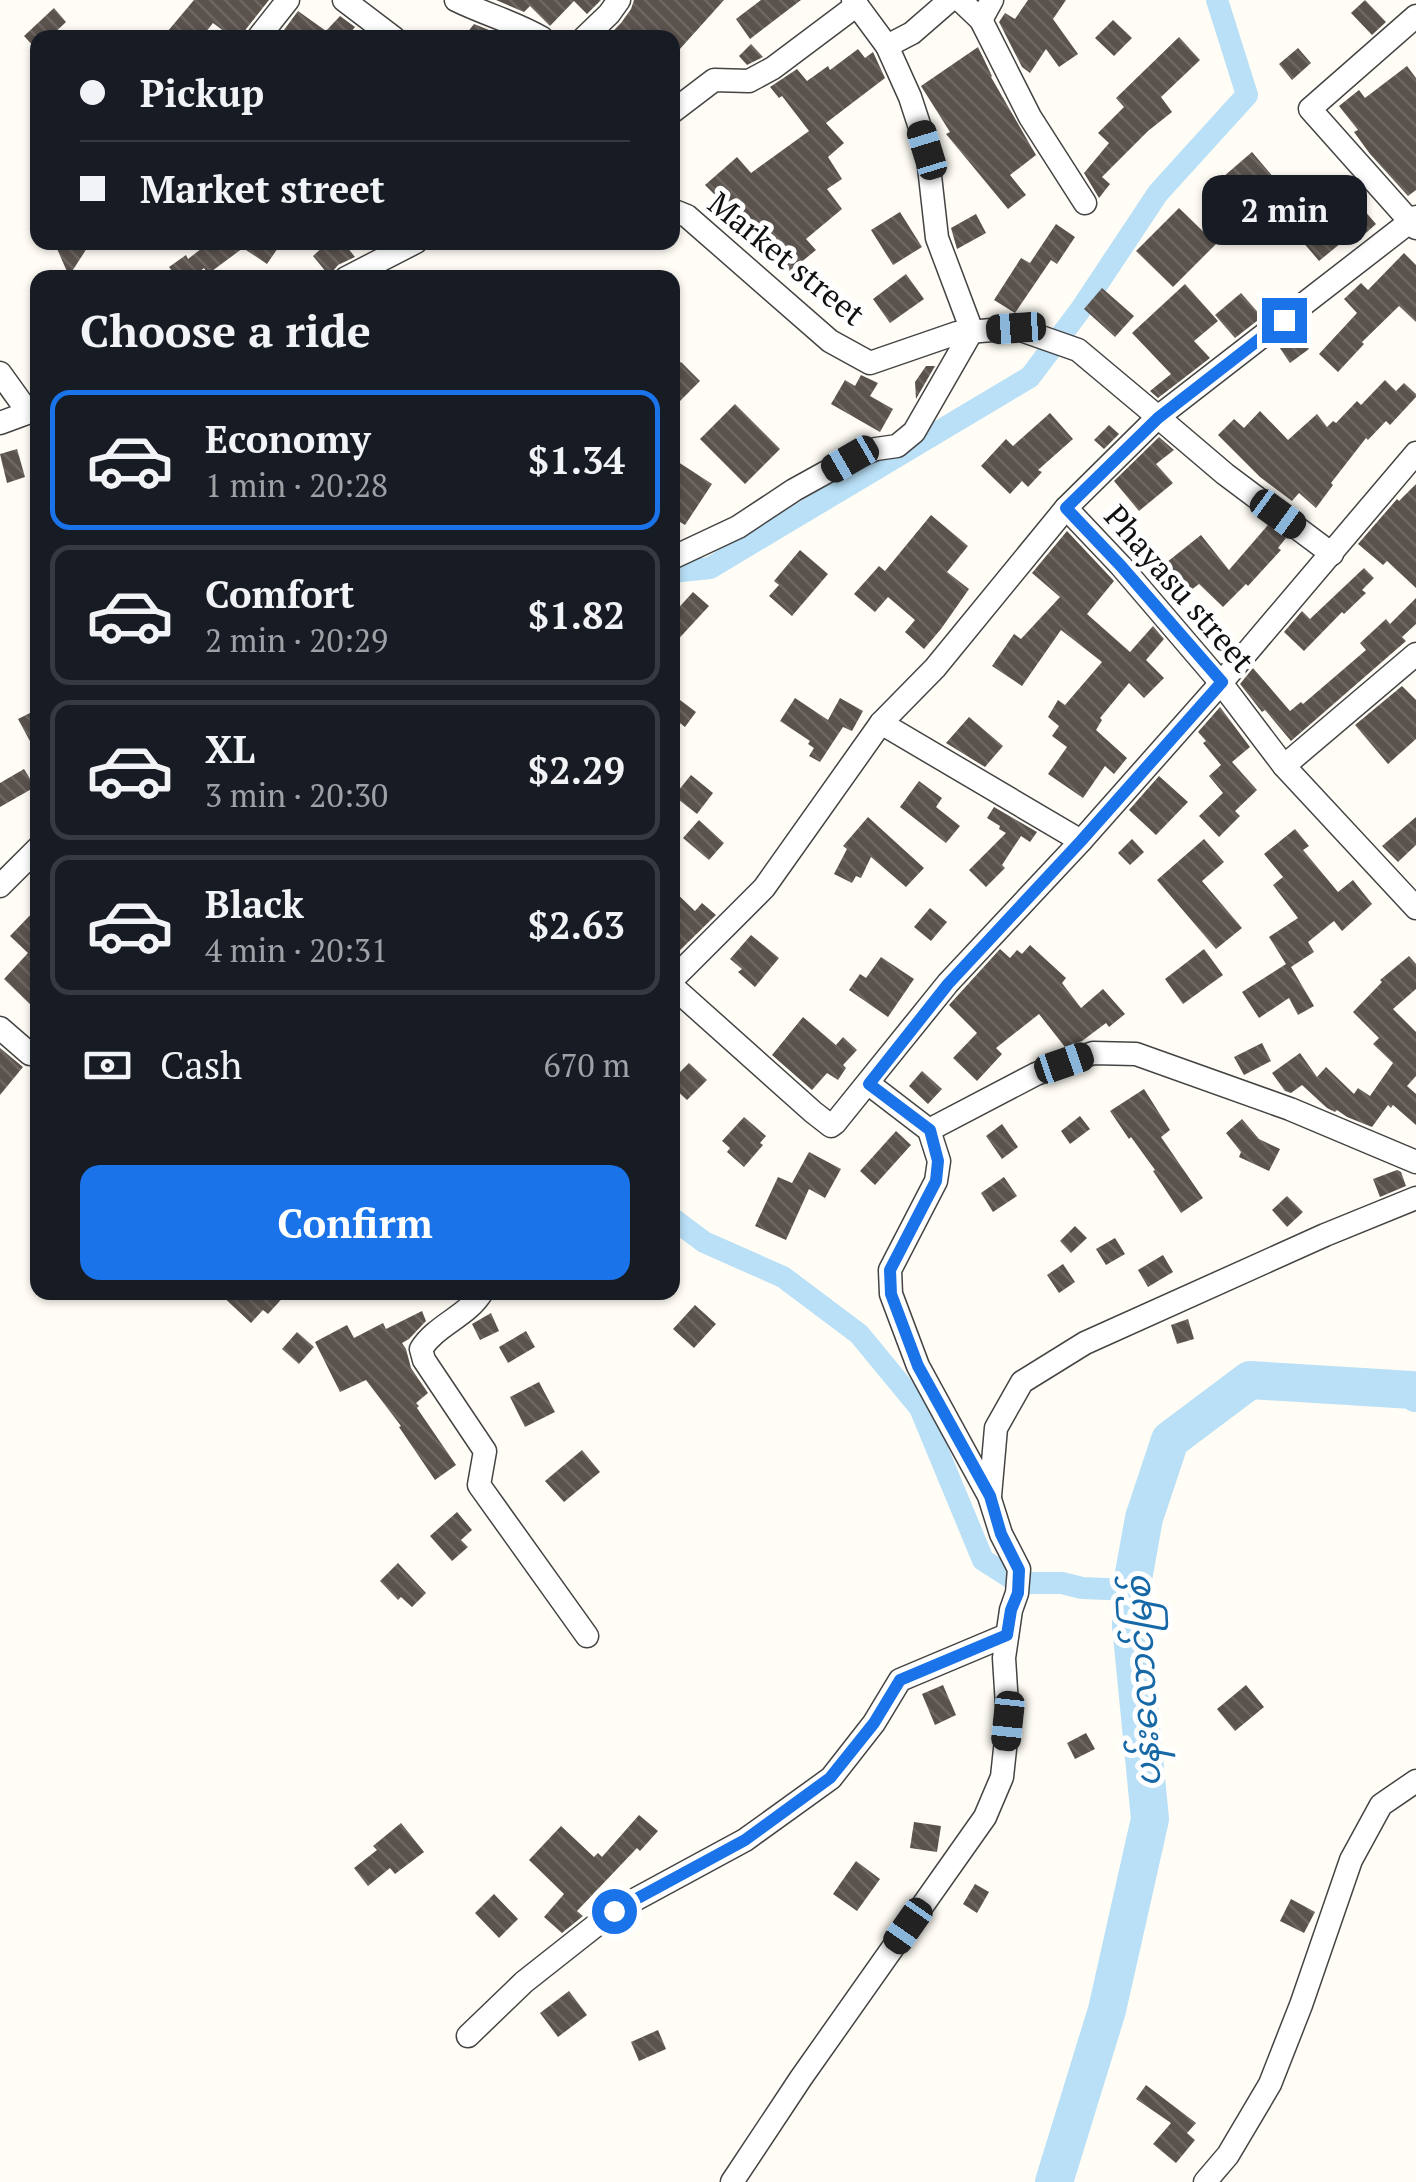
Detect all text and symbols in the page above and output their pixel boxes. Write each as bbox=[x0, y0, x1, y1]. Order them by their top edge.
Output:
text: Pickup bbox=[140, 68, 264, 118]
car bbox=[904, 117, 950, 183]
text: Market street bbox=[140, 164, 385, 214]
callout: 2 min bbox=[1202, 175, 1366, 245]
street label: Market street bbox=[700, 182, 874, 334]
text: 2 min bbox=[1241, 189, 1328, 231]
route end bbox=[1262, 298, 1307, 343]
text: Choose a ride bbox=[80, 300, 371, 360]
car bbox=[985, 311, 1047, 345]
text: Economy bbox=[205, 414, 371, 464]
icon: car bbox=[85, 415, 175, 505]
car bbox=[817, 431, 883, 487]
text: $1.34 bbox=[528, 435, 625, 485]
text: 1 min · 20:28 bbox=[205, 464, 388, 506]
car bbox=[1245, 484, 1311, 544]
street label: Phayasu street bbox=[1096, 496, 1264, 681]
text: Comfort bbox=[205, 569, 354, 619]
icon: car bbox=[85, 570, 175, 660]
text: $1.82 bbox=[528, 590, 625, 640]
text: 2 min · 20:29 bbox=[205, 619, 388, 661]
text: XL bbox=[205, 724, 255, 774]
icon: car bbox=[85, 725, 175, 815]
text: $2.29 bbox=[528, 745, 625, 795]
text: 3 min · 20:30 bbox=[205, 774, 388, 816]
text: Black bbox=[205, 879, 304, 929]
icon: car bbox=[85, 880, 175, 970]
text: $2.63 bbox=[528, 900, 625, 950]
text: 4 min · 20:31 bbox=[205, 929, 388, 971]
icon: cash bbox=[80, 1038, 135, 1093]
car bbox=[1031, 1039, 1097, 1087]
text: Cash bbox=[160, 1040, 242, 1090]
text: 670 m bbox=[543, 1044, 630, 1086]
button: Confirm bbox=[80, 1165, 630, 1280]
water label: ပန်းလောင်မြစ် bbox=[1113, 1573, 1177, 1788]
car bbox=[990, 1690, 1026, 1752]
route start bbox=[592, 1889, 637, 1934]
car bbox=[879, 1893, 937, 1959]

